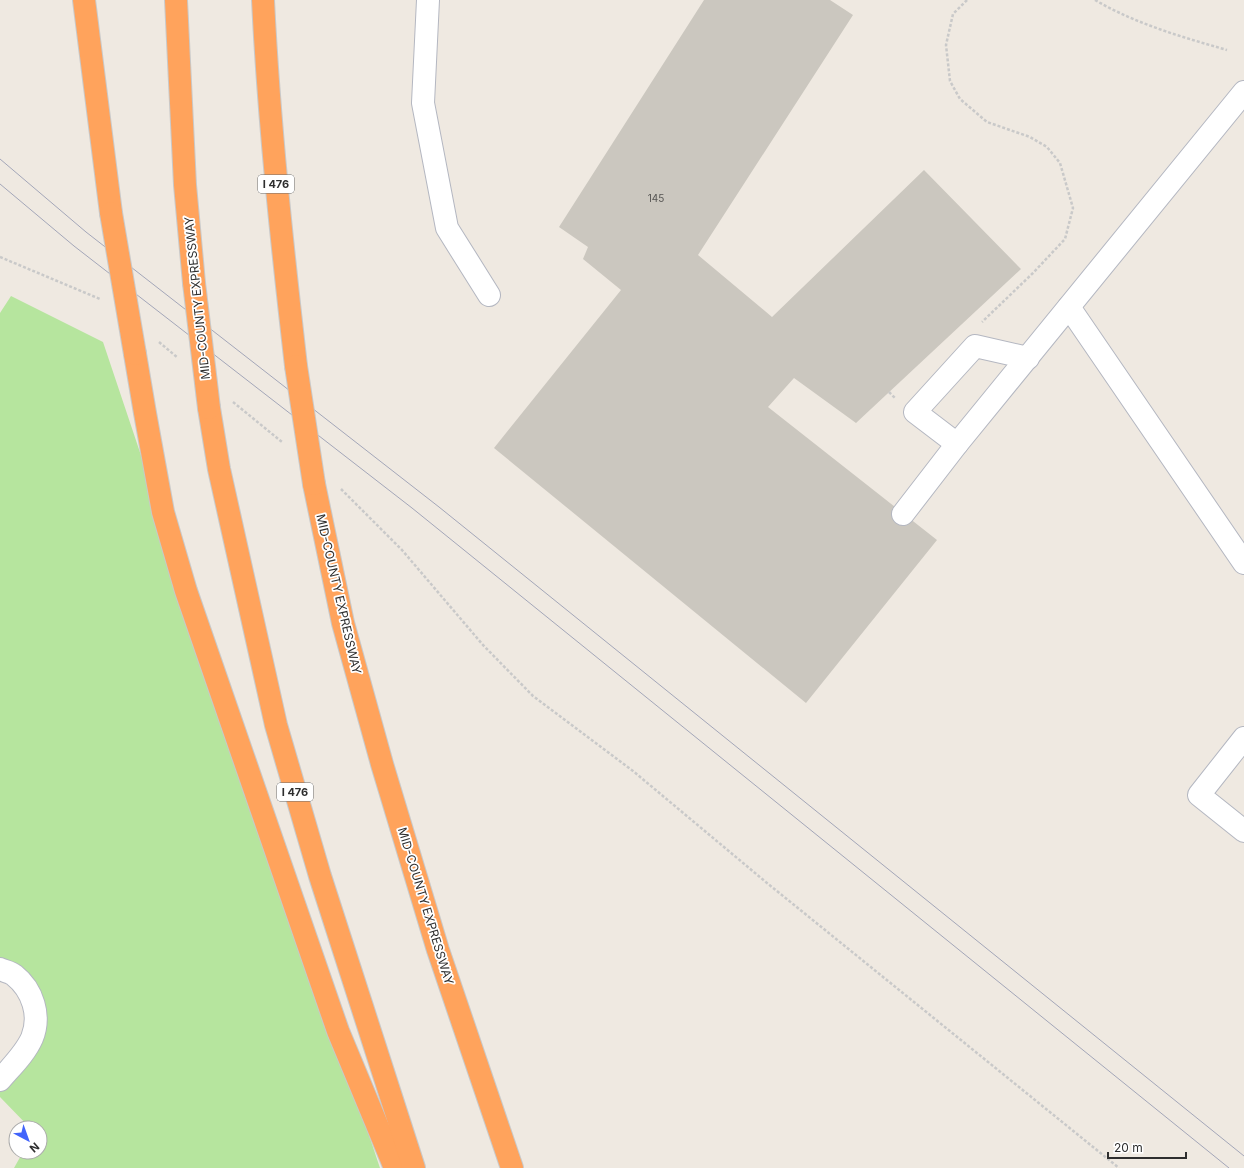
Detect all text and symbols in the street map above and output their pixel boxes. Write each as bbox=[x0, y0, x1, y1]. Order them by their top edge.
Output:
road number: I 476 bbox=[258, 175, 294, 193]
house number: 145 bbox=[648, 192, 664, 204]
street label: MID-COUNTY EXPRESSWAY bbox=[181, 216, 213, 380]
street label: MID-COUNTY EXPRESSWAY bbox=[313, 513, 365, 675]
road number: I 476 bbox=[277, 783, 313, 801]
street label: MID-COUNTY EXPRESSWAY bbox=[395, 826, 457, 986]
north arrow bbox=[8, 1120, 48, 1160]
scale bar bbox=[1108, 1134, 1186, 1160]
text: N bbox=[27, 1140, 42, 1156]
text: 20 m bbox=[1114, 1140, 1143, 1155]

